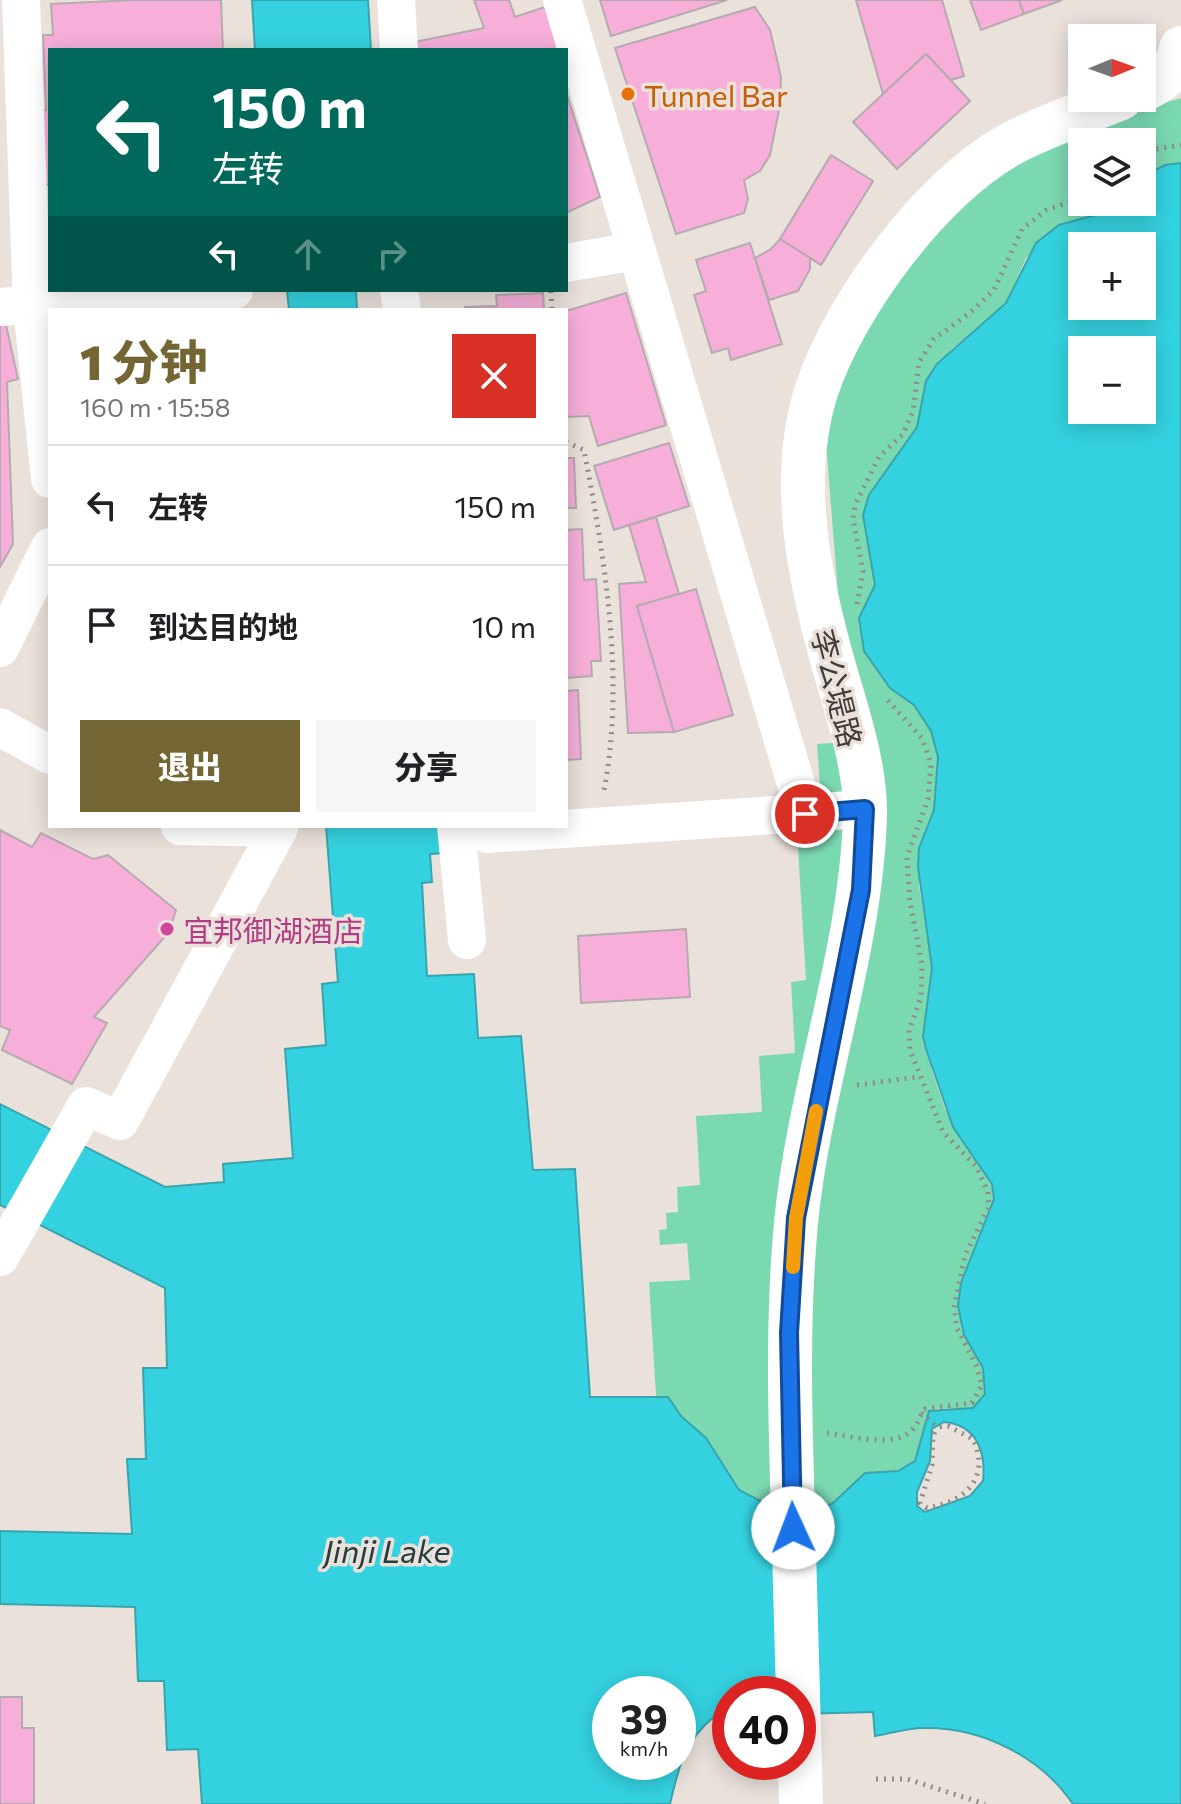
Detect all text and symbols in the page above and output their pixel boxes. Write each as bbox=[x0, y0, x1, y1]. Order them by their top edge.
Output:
north arrow bbox=[1068, 24, 1156, 112]
map controls bbox=[1068, 24, 1156, 424]
text: 150 m bbox=[212, 71, 367, 140]
place label: Tunnel Bar bbox=[644, 76, 788, 113]
icon: left bbox=[80, 80, 184, 184]
marker: Tunnel Bar bbox=[619, 85, 637, 103]
button: layers bbox=[1068, 128, 1156, 216]
text: 左转 bbox=[212, 145, 284, 189]
icon: left bbox=[202, 232, 246, 276]
icon: ahead bbox=[286, 232, 330, 276]
icon: right bbox=[370, 232, 414, 276]
button: + bbox=[1068, 232, 1156, 320]
text: 1 分钟 bbox=[80, 331, 208, 390]
button: close bbox=[452, 334, 536, 418]
button: − bbox=[1068, 336, 1156, 424]
text: 160 m · 15:58 bbox=[80, 391, 231, 422]
icon: left bbox=[80, 483, 124, 527]
text: 左转 bbox=[148, 487, 208, 524]
text: 150 m bbox=[454, 487, 536, 524]
icon: arrive bbox=[80, 603, 124, 647]
text: 到达目的地 bbox=[148, 607, 298, 644]
text: 10 m bbox=[472, 607, 536, 644]
street label: 李公堤路 bbox=[806, 625, 870, 751]
button: 退出 bbox=[80, 720, 300, 812]
button: 分享 bbox=[316, 720, 536, 812]
pin bbox=[771, 780, 839, 848]
icon: arrive bbox=[783, 792, 827, 836]
place label: 宜邦御湖酒店 bbox=[183, 911, 363, 948]
marker: 宜邦御湖酒店 bbox=[158, 920, 176, 938]
position arrow bbox=[751, 1486, 835, 1570]
water label: Jinji Lake bbox=[321, 1530, 451, 1570]
speed limit sign: 40 bbox=[712, 1676, 816, 1780]
text: 39 bbox=[620, 1693, 668, 1742]
text: km/h bbox=[620, 1736, 668, 1760]

